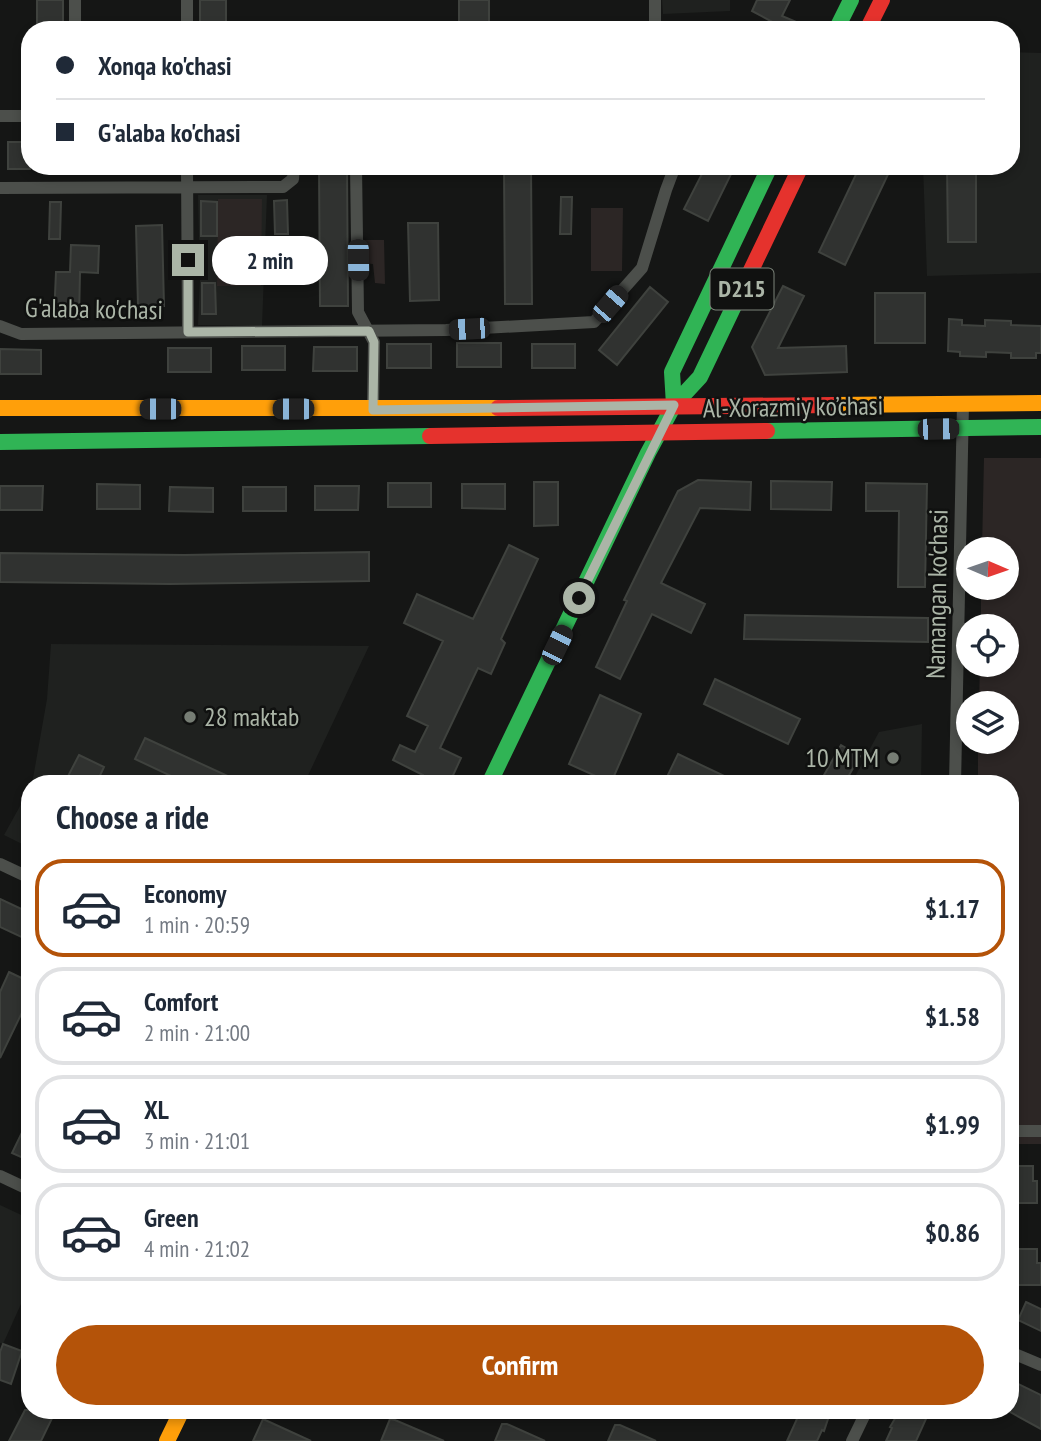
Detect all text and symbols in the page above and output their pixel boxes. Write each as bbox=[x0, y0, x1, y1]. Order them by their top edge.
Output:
text: Xonqa ko'chasi bbox=[98, 49, 232, 82]
text: G'alaba ko'chasi bbox=[98, 116, 241, 149]
callout: 2 min bbox=[212, 236, 328, 284]
car bbox=[348, 239, 369, 281]
route end bbox=[172, 244, 204, 276]
text: 2 min bbox=[247, 246, 293, 275]
road number: D215 bbox=[710, 268, 774, 310]
car bbox=[589, 281, 632, 327]
street label: G'alaba ko'chasi bbox=[25, 291, 163, 326]
car bbox=[448, 317, 491, 341]
street label: Al-Xorazmiy ko’chasi bbox=[703, 388, 883, 425]
car bbox=[140, 399, 182, 420]
car bbox=[273, 399, 315, 420]
car bbox=[917, 418, 960, 440]
street label: Namangan ko'chasi bbox=[919, 509, 954, 679]
north arrow bbox=[956, 537, 1018, 600]
map controls bbox=[956, 537, 1019, 754]
route start bbox=[563, 582, 595, 614]
button: locate bbox=[956, 614, 1019, 677]
car bbox=[539, 622, 576, 668]
button: layers bbox=[956, 691, 1019, 754]
place label: 28 maktab bbox=[204, 700, 299, 733]
marker: 28 maktab bbox=[182, 709, 198, 725]
place label: 10 MTM bbox=[805, 741, 879, 774]
marker: 10 MTM bbox=[885, 750, 901, 766]
text: Choose a ride bbox=[56, 796, 209, 838]
icon: car bbox=[60, 877, 123, 940]
text: Economy bbox=[144, 877, 226, 910]
text: $1.17 bbox=[925, 892, 980, 925]
text: 1 min · 20:59 bbox=[144, 910, 250, 939]
icon: car bbox=[60, 985, 123, 1048]
text: Comfort bbox=[144, 985, 218, 1018]
text: $1.58 bbox=[925, 1000, 980, 1033]
text: 2 min · 21:00 bbox=[144, 1018, 250, 1047]
icon: car bbox=[60, 1093, 123, 1156]
text: XL bbox=[144, 1093, 169, 1126]
text: $1.99 bbox=[925, 1108, 980, 1141]
text: 3 min · 21:01 bbox=[144, 1126, 250, 1155]
icon: car bbox=[60, 1201, 123, 1264]
text: Green bbox=[144, 1201, 199, 1234]
text: $0.86 bbox=[925, 1216, 980, 1249]
text: 4 min · 21:02 bbox=[144, 1234, 250, 1263]
button: Confirm bbox=[56, 1325, 984, 1405]

